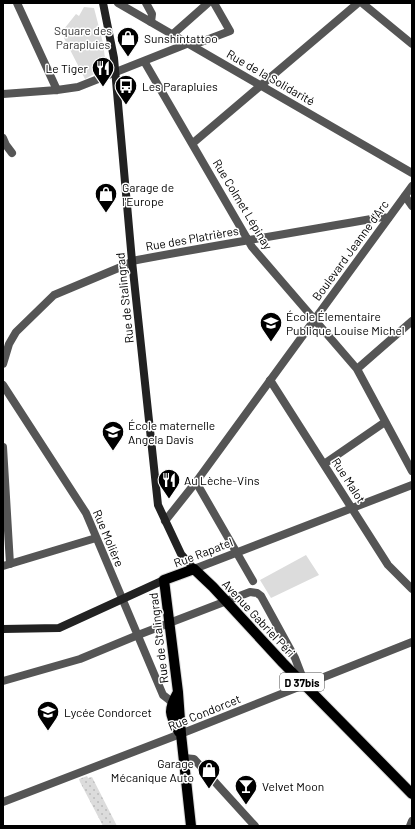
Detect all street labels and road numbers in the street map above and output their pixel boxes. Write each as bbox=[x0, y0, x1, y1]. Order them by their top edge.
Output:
street label: Rue de la Solidarité bbox=[225, 46, 317, 108]
street label: Rue Colmet Lépinay bbox=[210, 156, 276, 252]
street label: Boulevard Jeanne d'Arc bbox=[309, 197, 391, 303]
street label: Rue des Platrières bbox=[144, 223, 240, 253]
street label: Rue de Stalingrad bbox=[112, 252, 136, 344]
street label: Rue Malot bbox=[329, 455, 369, 505]
street label: Rue Molière bbox=[91, 507, 127, 569]
street label: Rue Rapatel bbox=[171, 534, 235, 570]
street label: Avenue Gabriel Péri bbox=[220, 577, 298, 659]
street label: Rue de Stalingrad bbox=[145, 592, 171, 684]
road number: D 37bis bbox=[280, 673, 324, 691]
street label: Rue Condorcet bbox=[166, 691, 242, 733]

